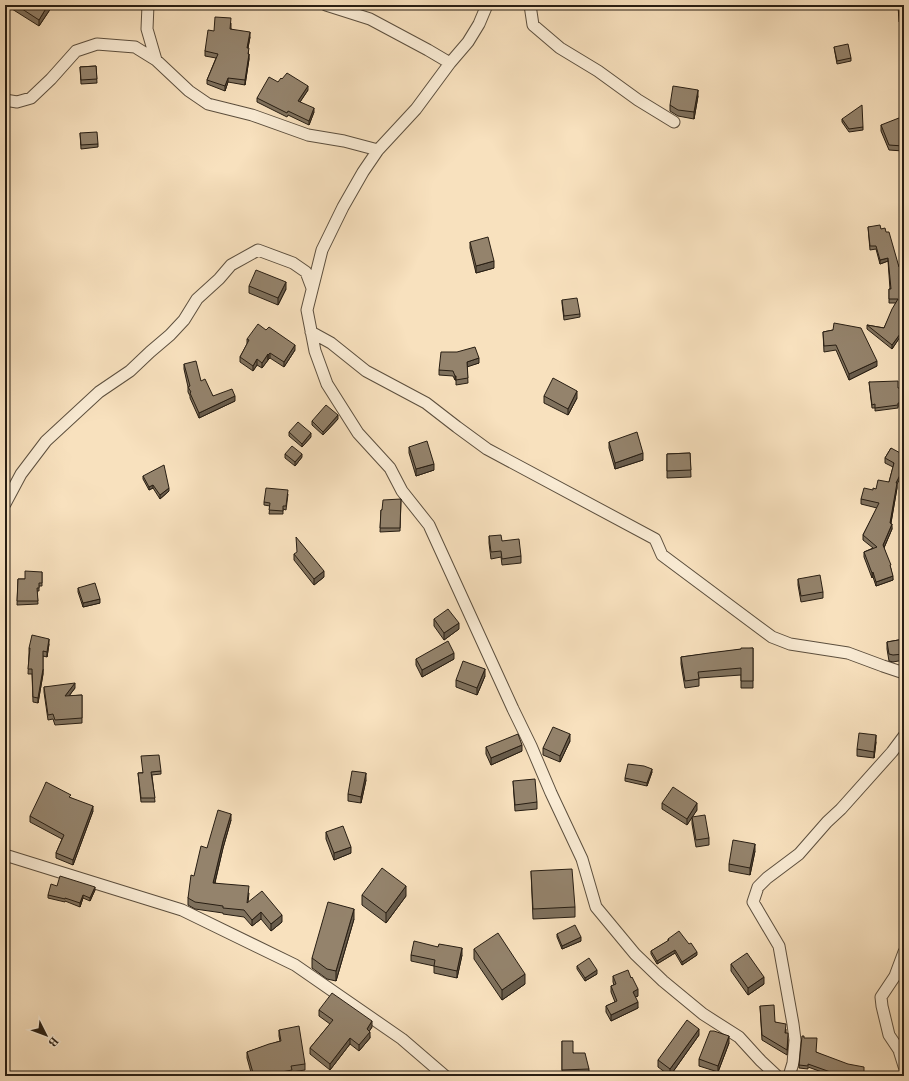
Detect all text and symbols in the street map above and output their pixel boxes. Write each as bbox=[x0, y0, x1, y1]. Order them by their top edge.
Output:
north arrow bbox=[26, 1015, 66, 1055]
text: B bbox=[45, 1033, 61, 1049]

